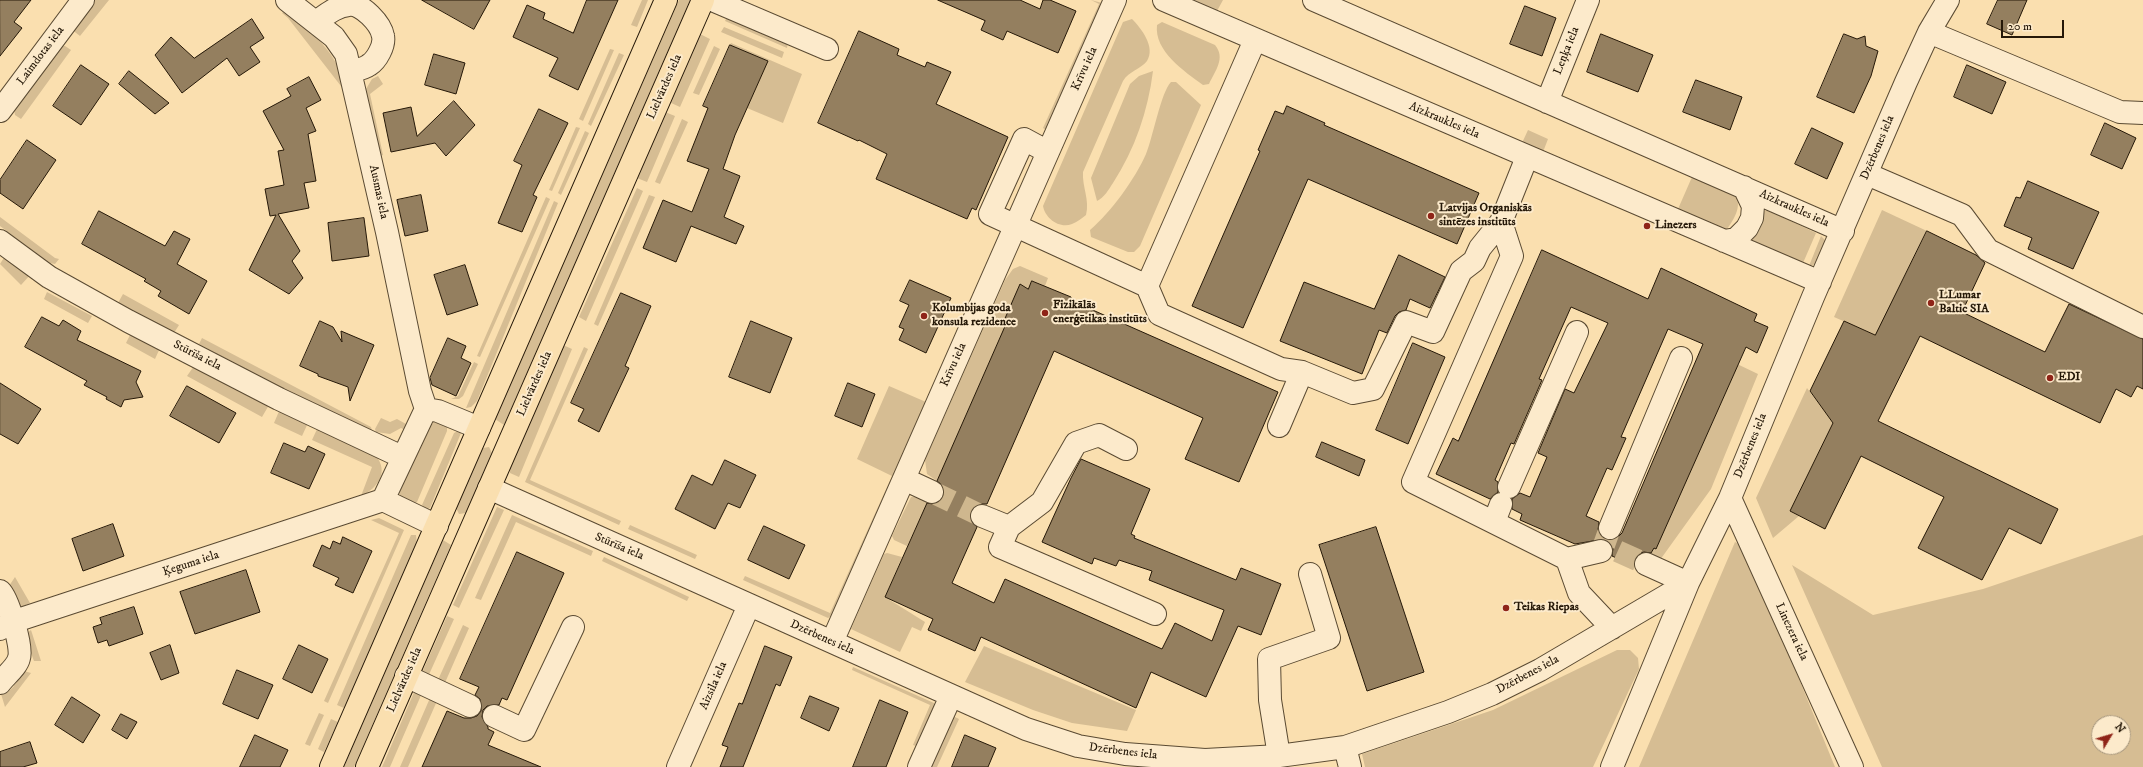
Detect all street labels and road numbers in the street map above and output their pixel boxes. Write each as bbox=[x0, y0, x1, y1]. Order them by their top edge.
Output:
street label: Laimdotas iela bbox=[14, 24, 68, 88]
street label: Leņķa iela bbox=[1551, 25, 1583, 77]
street label: Krīvu iela bbox=[1069, 45, 1101, 93]
street label: Lielvārdes iela bbox=[644, 52, 686, 122]
street label: Aizkraukles iela bbox=[1407, 100, 1481, 142]
street label: Dzērbenes iela bbox=[1858, 114, 1898, 182]
street label: Ausmas iela bbox=[365, 164, 391, 220]
street label: Aizkraukles iela bbox=[1757, 187, 1831, 231]
street label: Stūrīša iela bbox=[171, 338, 223, 374]
street label: Krīvu iela bbox=[938, 341, 970, 389]
street label: Lielvārdes iela bbox=[514, 349, 556, 419]
street label: Dzērbenes iela bbox=[1731, 411, 1771, 481]
street label: Stūrīša iela bbox=[592, 530, 646, 564]
street label: Ķeguma iela bbox=[161, 548, 221, 580]
street label: Linezera iela bbox=[1771, 601, 1811, 663]
street label: Dzērbenes iela bbox=[788, 617, 856, 659]
street label: Lielvārdes iela bbox=[384, 645, 426, 715]
street label: Dzērbenes iela bbox=[1494, 653, 1562, 697]
street label: Aizsila iela bbox=[697, 660, 731, 712]
street label: Dzērbenes iela bbox=[1088, 741, 1158, 763]

